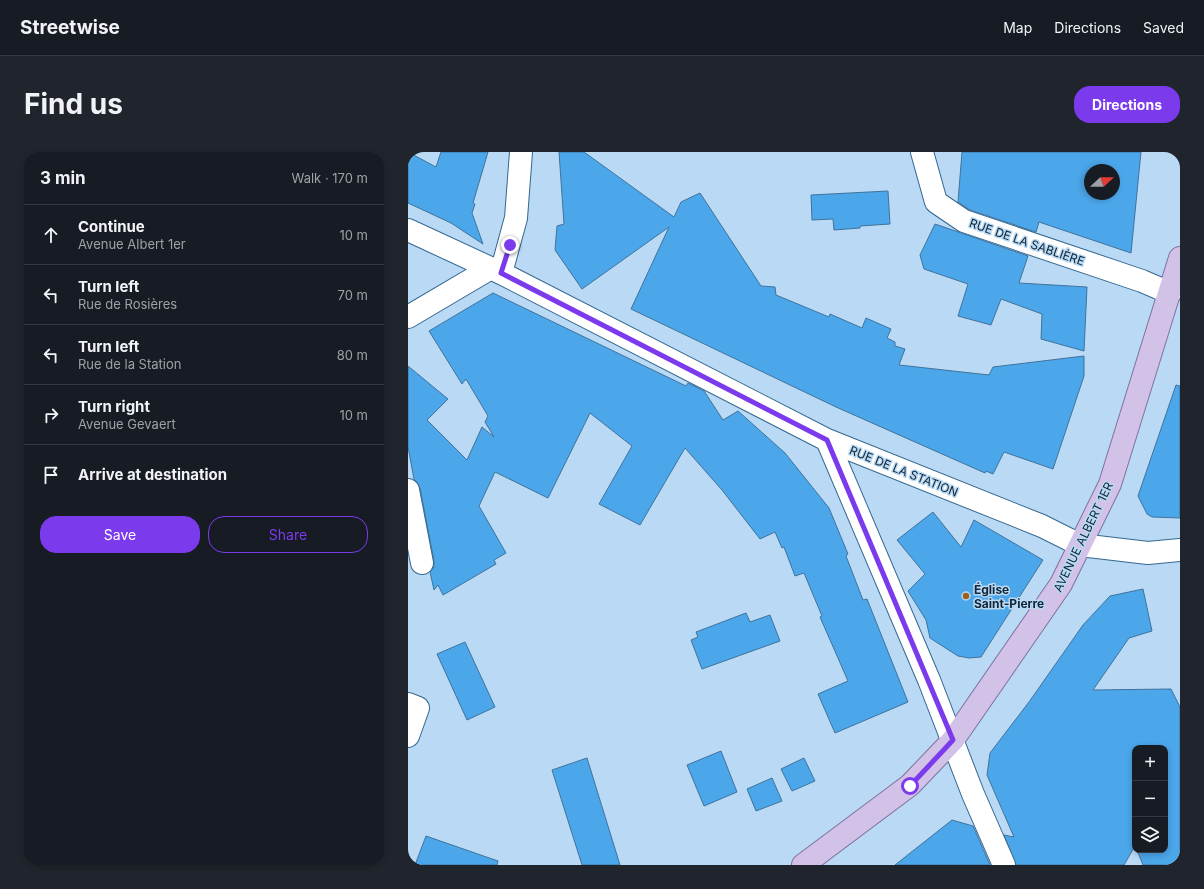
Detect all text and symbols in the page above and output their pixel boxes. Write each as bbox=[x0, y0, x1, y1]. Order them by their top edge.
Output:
text: Streetwise bbox=[20, 16, 120, 39]
text: Map bbox=[1003, 19, 1032, 36]
text: Directions bbox=[1054, 19, 1121, 36]
text: Saved bbox=[1143, 19, 1184, 36]
button: Directions bbox=[1074, 86, 1180, 123]
text: Find us bbox=[24, 87, 123, 121]
north arrow bbox=[1084, 164, 1120, 200]
text: 3 min bbox=[40, 168, 86, 188]
text: Walk · 170 m bbox=[292, 170, 368, 186]
street label: RUE DE LA SABLIÈRE bbox=[967, 215, 1087, 269]
text: Continue bbox=[78, 217, 145, 236]
icon: ahead bbox=[40, 224, 62, 246]
text: 10 m bbox=[339, 227, 368, 243]
text: Avenue Albert 1er bbox=[78, 236, 186, 252]
route end bbox=[501, 236, 519, 254]
text: Turn left bbox=[78, 277, 139, 296]
icon: left bbox=[40, 284, 62, 306]
text: 70 m bbox=[338, 287, 368, 303]
text: Rue de Rosières bbox=[78, 296, 177, 312]
text: Turn left bbox=[78, 337, 139, 356]
icon: left bbox=[40, 344, 62, 366]
text: 80 m bbox=[337, 347, 368, 363]
text: Rue de la Station bbox=[78, 356, 181, 372]
text: Turn right bbox=[78, 397, 150, 416]
icon: right bbox=[40, 404, 62, 426]
text: 10 m bbox=[339, 407, 368, 423]
text: Avenue Gevaert bbox=[78, 416, 176, 432]
street label: RUE DE LA STATION bbox=[848, 442, 960, 500]
icon: arrive bbox=[40, 464, 62, 486]
text: Arrive at destination bbox=[78, 465, 227, 484]
street label: AVENUE ALBERT 1ER bbox=[1050, 479, 1116, 594]
button: Save bbox=[40, 516, 200, 553]
button: Share bbox=[208, 516, 368, 553]
place label: Église Saint-Pierre bbox=[974, 582, 1044, 611]
marker: Église Saint-Pierre bbox=[961, 591, 971, 601]
map controls bbox=[1132, 745, 1168, 853]
button: + bbox=[1132, 745, 1168, 781]
route start bbox=[901, 777, 919, 795]
button: − bbox=[1132, 781, 1168, 817]
button: layers bbox=[1132, 817, 1168, 853]

